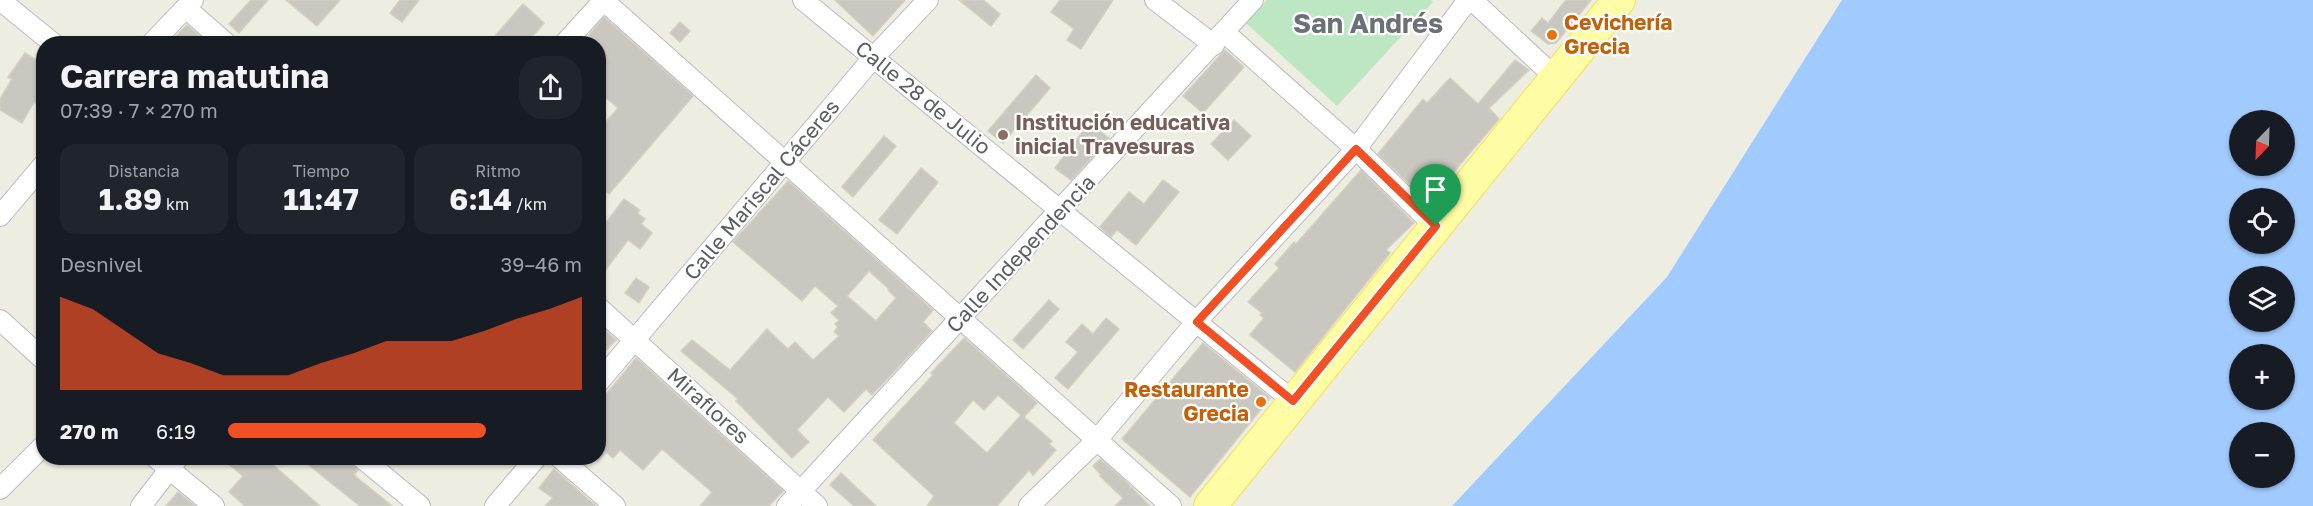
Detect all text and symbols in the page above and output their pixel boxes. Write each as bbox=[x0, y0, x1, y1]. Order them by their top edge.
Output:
district label: San Andrés bbox=[1293, 7, 1443, 39]
place label: Cevichería Grecia bbox=[1564, 9, 1673, 59]
marker: Cevichería Grecia bbox=[1545, 28, 1559, 42]
street label: Calle 28 de Julio bbox=[851, 35, 997, 160]
text: Carrera matutina bbox=[60, 56, 329, 95]
button: share bbox=[519, 56, 582, 119]
street label: Calle Mariscal Cáceres bbox=[678, 94, 844, 285]
text: 07:39 · 7 × 270 m bbox=[60, 98, 218, 122]
place label: Institución educativa inicial Travesuras bbox=[1015, 109, 1230, 159]
north arrow bbox=[2229, 110, 2295, 176]
map controls bbox=[2229, 110, 2295, 488]
marker: Institución educativa inicial Travesuras bbox=[996, 128, 1010, 142]
text: Distancia bbox=[108, 161, 180, 181]
text: Tiempo bbox=[292, 161, 350, 181]
text: Ritmo bbox=[475, 161, 521, 181]
pin bbox=[1410, 164, 1461, 226]
street label: Calle Independencia bbox=[940, 169, 1100, 338]
icon: arrive bbox=[1419, 173, 1452, 206]
text: 1.89 bbox=[99, 181, 162, 217]
text: 11:47 bbox=[283, 181, 359, 217]
text: 6:14 bbox=[449, 181, 512, 217]
button: locate bbox=[2229, 188, 2295, 254]
text: km bbox=[162, 194, 189, 214]
text: /km bbox=[512, 194, 547, 214]
text: Desnivel bbox=[60, 252, 143, 276]
text: 39–46 m bbox=[501, 252, 582, 276]
button: layers bbox=[2229, 266, 2295, 332]
button: + bbox=[2229, 344, 2295, 410]
street label: Miraflores bbox=[662, 362, 755, 449]
place label: Restaurante Grecia bbox=[1124, 376, 1249, 426]
marker: Restaurante Grecia bbox=[1254, 395, 1268, 409]
text: 270 m bbox=[60, 419, 119, 443]
text: 6:19 bbox=[156, 419, 196, 443]
button: − bbox=[2229, 422, 2295, 488]

